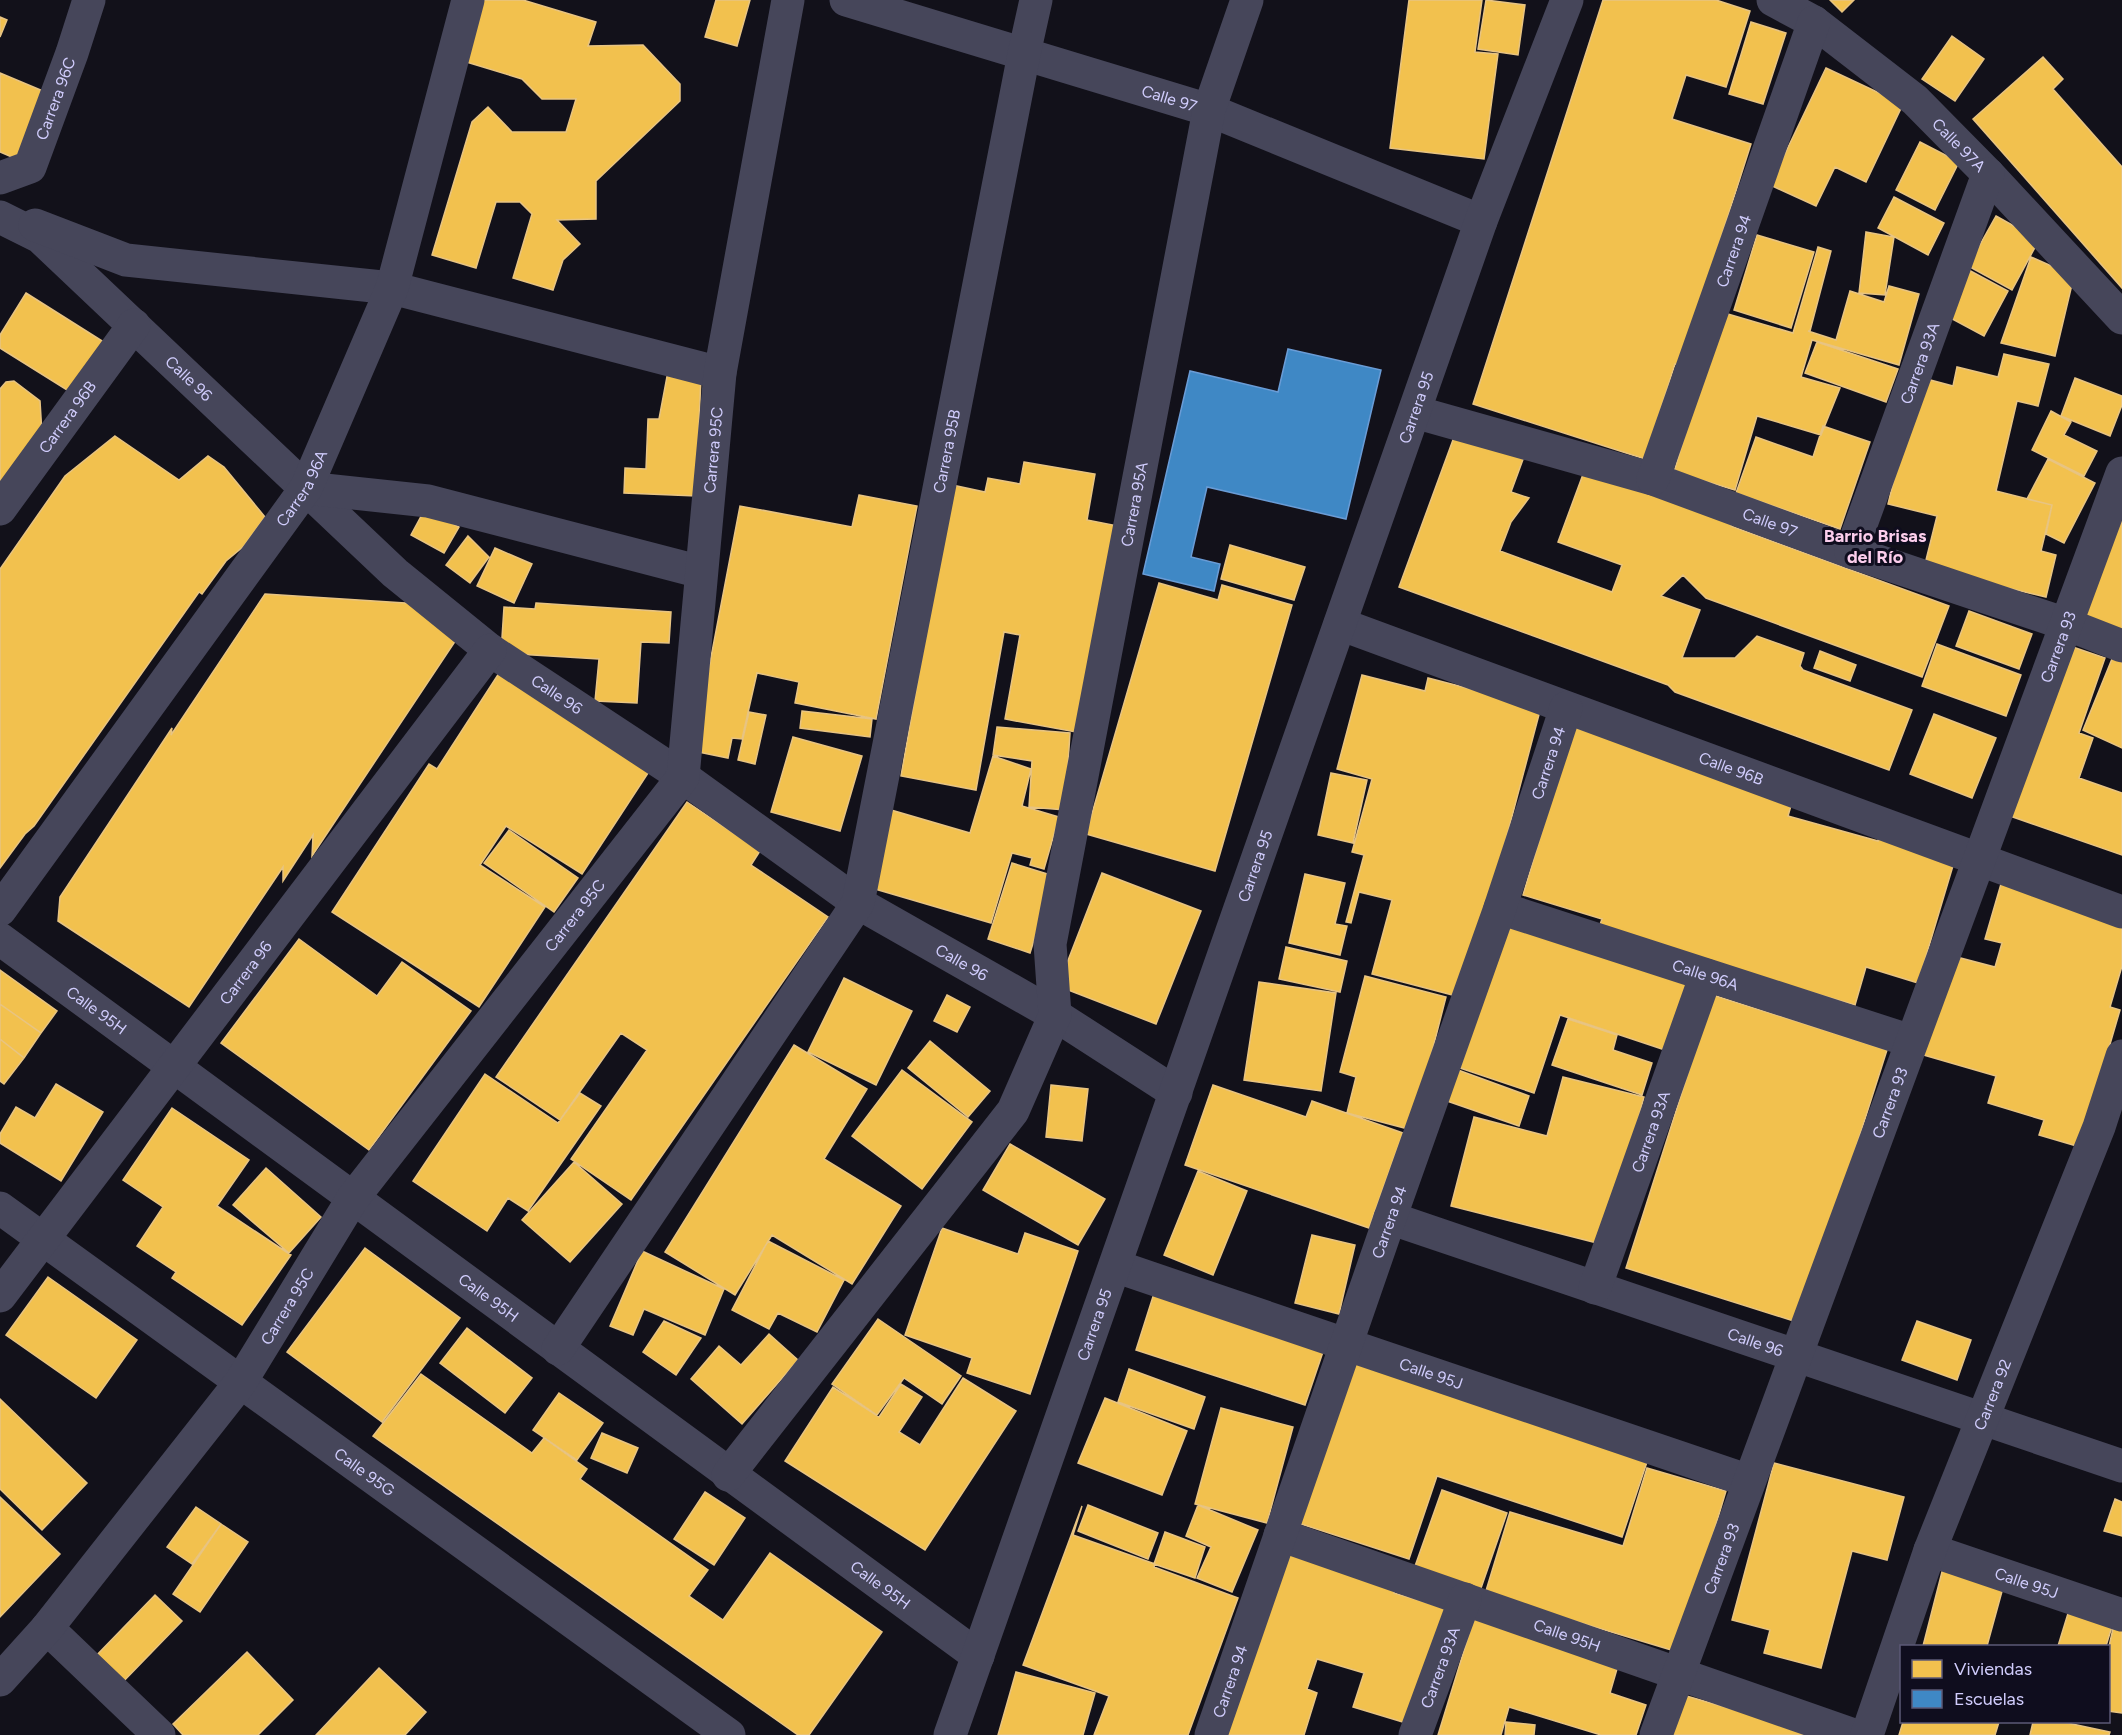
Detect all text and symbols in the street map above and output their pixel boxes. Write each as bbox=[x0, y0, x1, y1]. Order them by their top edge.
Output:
street label: Carrera 96C bbox=[32, 55, 80, 143]
street label: Calle 97 bbox=[1139, 81, 1200, 116]
street label: Calle 97A bbox=[1928, 114, 1990, 176]
street label: Carrera 94 bbox=[1712, 212, 1755, 290]
street label: Carrera 93A bbox=[1896, 320, 1944, 407]
street label: Calle 96 bbox=[161, 352, 216, 405]
street label: Carrera 95 bbox=[1395, 369, 1438, 446]
street label: Carrera 96B bbox=[35, 377, 100, 457]
street label: Carrera 95C bbox=[700, 406, 727, 494]
street label: Carrera 95B bbox=[929, 407, 964, 495]
street label: Carrera 96A bbox=[272, 447, 331, 530]
street label: Carrera 95A bbox=[1117, 460, 1152, 548]
street label: Calle 97 bbox=[1740, 504, 1800, 542]
district label: Barrio Brisas del Río bbox=[1824, 525, 1927, 568]
street label: Carrera 93 bbox=[2036, 609, 2080, 685]
street label: Calle 96 bbox=[527, 671, 586, 718]
street label: Carrera 94 bbox=[1527, 724, 1569, 802]
street label: Calle 96B bbox=[1696, 748, 1766, 789]
street label: Carrera 95 bbox=[1234, 827, 1277, 905]
street label: Carrera 95C bbox=[541, 876, 609, 956]
street label: Carrera 96 bbox=[216, 937, 276, 1008]
street label: Calle 96 bbox=[932, 940, 991, 985]
street label: Calle 96A bbox=[1670, 955, 1741, 995]
street label: Calle 95H bbox=[63, 982, 130, 1039]
street label: Carrera 93 bbox=[1868, 1065, 1912, 1141]
street label: Carrera 93A bbox=[1628, 1088, 1674, 1175]
street label: Carrera 94 bbox=[1368, 1183, 1411, 1261]
street label: Carrera 95C bbox=[257, 1265, 318, 1348]
street label: Calle 95H bbox=[455, 1269, 522, 1326]
street label: Carrera 95 bbox=[1073, 1286, 1116, 1363]
street label: Calle 96 bbox=[1725, 1324, 1786, 1361]
street label: Calle 95J bbox=[1397, 1354, 1465, 1393]
street label: Carrera 92 bbox=[1970, 1356, 2015, 1433]
street label: Calle 95G bbox=[330, 1444, 398, 1500]
street label: Carrera 93 bbox=[1700, 1521, 1743, 1597]
street label: Calle 95H bbox=[847, 1557, 914, 1613]
street label: Calle 95J bbox=[1992, 1564, 2061, 1603]
street label: Calle 95H bbox=[1531, 1615, 1603, 1656]
street label: Carrera 93A bbox=[1417, 1624, 1464, 1711]
street label: Carrera 94 bbox=[1209, 1642, 1252, 1720]
legend bbox=[1900, 1645, 2110, 1723]
text: Viviendas bbox=[1954, 1658, 2032, 1680]
text: Escuelas bbox=[1954, 1688, 2024, 1710]

